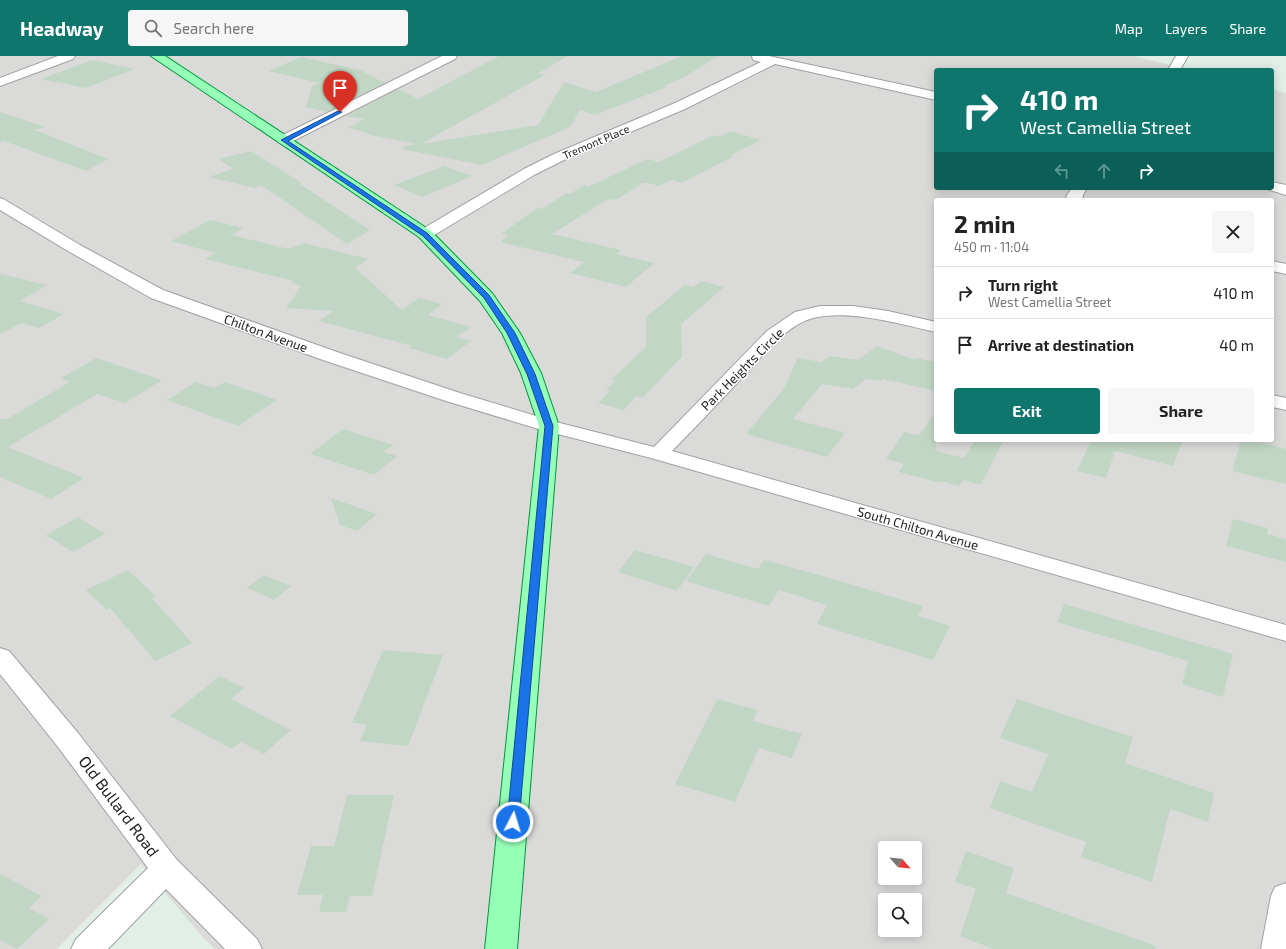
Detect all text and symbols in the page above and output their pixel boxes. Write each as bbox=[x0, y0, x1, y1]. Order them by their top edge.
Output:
search box bbox=[128, 10, 408, 46]
text: Headway bbox=[20, 17, 104, 40]
icon: search bbox=[142, 17, 164, 39]
text: Search here bbox=[174, 19, 254, 37]
text: Map bbox=[1115, 20, 1143, 37]
text: Layers bbox=[1165, 20, 1207, 37]
text: Share bbox=[1229, 20, 1266, 37]
pin bbox=[323, 71, 357, 112]
icon: arrive bbox=[329, 77, 351, 99]
text: 410 m bbox=[1020, 82, 1098, 116]
icon: right bbox=[954, 84, 1006, 136]
text: West Camellia Street bbox=[1020, 116, 1191, 138]
street label: Tremont Place bbox=[560, 122, 631, 161]
icon: left bbox=[1051, 160, 1073, 182]
icon: ahead bbox=[1093, 160, 1115, 182]
icon: right bbox=[1135, 160, 1157, 182]
text: 2 min bbox=[954, 209, 1015, 238]
button: close bbox=[1212, 211, 1254, 253]
text: 450 m · 11:04 bbox=[954, 239, 1029, 255]
text: Turn right bbox=[988, 276, 1058, 294]
icon: right bbox=[954, 282, 976, 304]
text: 410 m bbox=[1213, 284, 1254, 302]
text: West Camellia Street bbox=[988, 294, 1112, 310]
street label: Chilton Avenue bbox=[222, 310, 310, 356]
street label: Park Heights Circle bbox=[697, 324, 787, 414]
icon: arrive bbox=[954, 334, 976, 356]
text: Arrive at destination bbox=[988, 336, 1134, 354]
text: 40 m bbox=[1219, 336, 1254, 354]
button: Exit bbox=[954, 388, 1100, 434]
button: Share bbox=[1108, 388, 1254, 434]
street label: South Chilton Avenue bbox=[855, 503, 981, 553]
street label: Old Bullard Road bbox=[75, 752, 164, 860]
position arrow bbox=[492, 801, 534, 843]
north arrow bbox=[878, 841, 922, 885]
map controls bbox=[878, 841, 922, 937]
button: search bbox=[878, 893, 922, 937]

